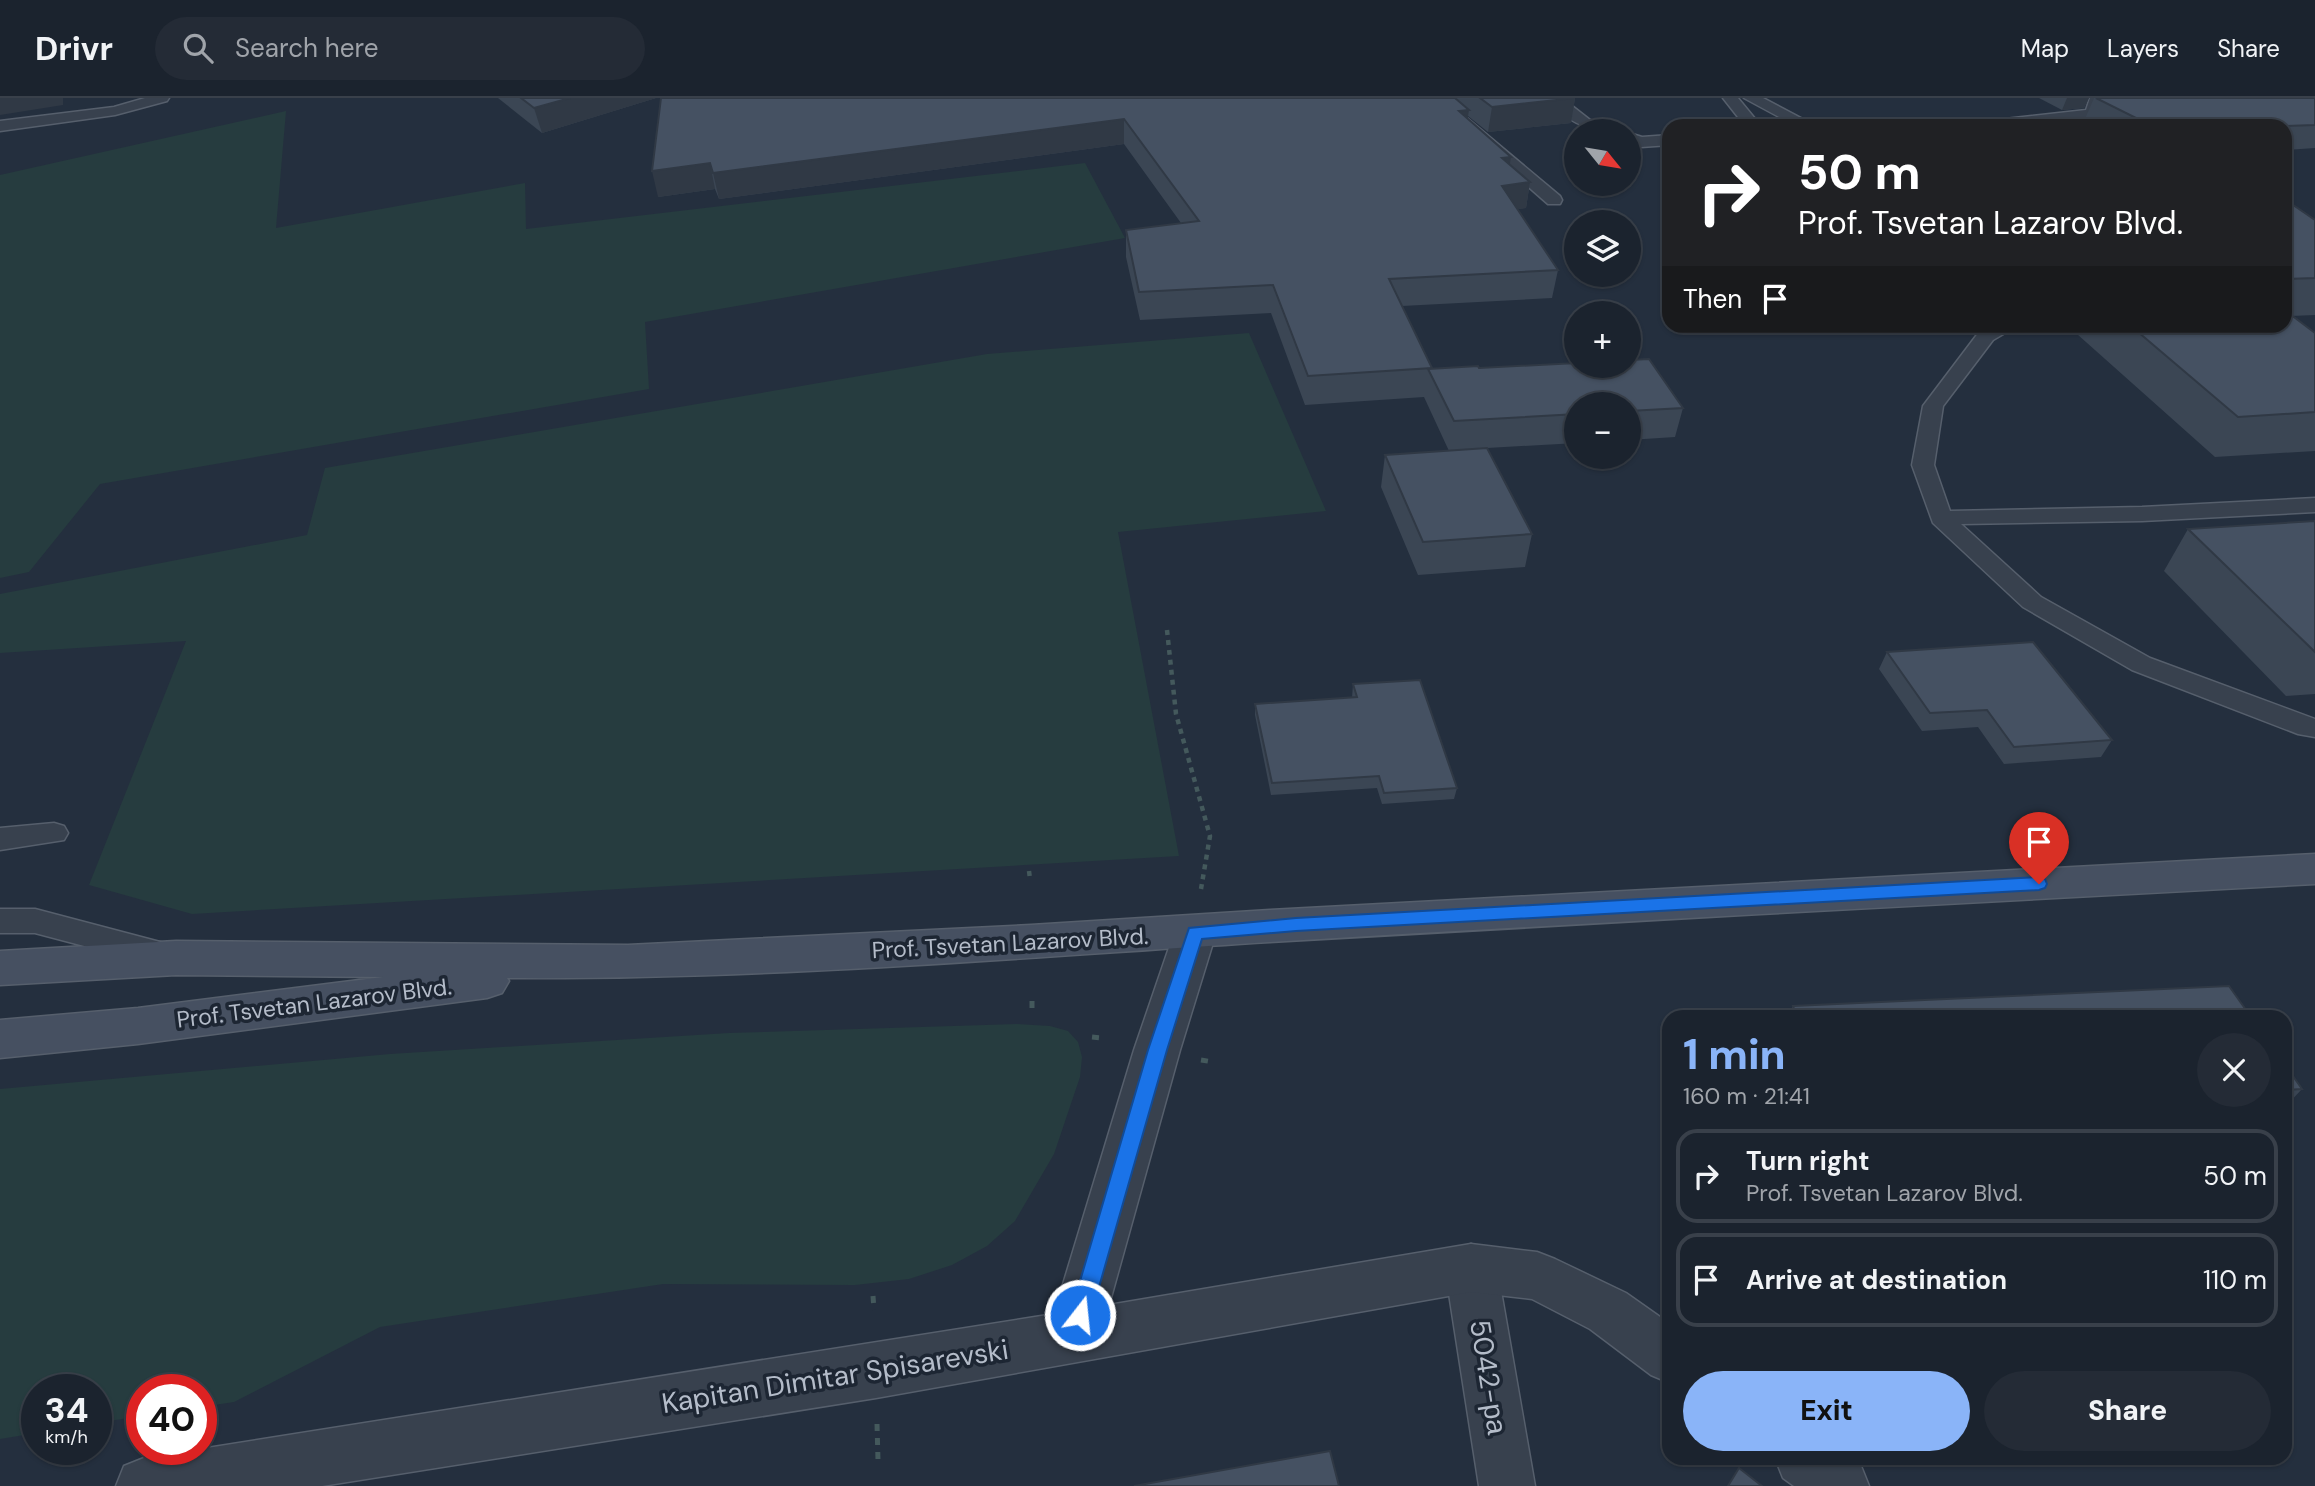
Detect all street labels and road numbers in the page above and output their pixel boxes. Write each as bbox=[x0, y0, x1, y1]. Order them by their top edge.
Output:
street label: Prof. Tsvetan Lazarov Blvd. bbox=[871, 921, 1149, 965]
street label: Prof. Tsvetan Lazarov Blvd. bbox=[175, 971, 453, 1035]
street label: 5042-ра bbox=[1461, 1317, 1516, 1438]
street label: Kapitan Dimitar Spisarevski bbox=[659, 1331, 1011, 1422]

